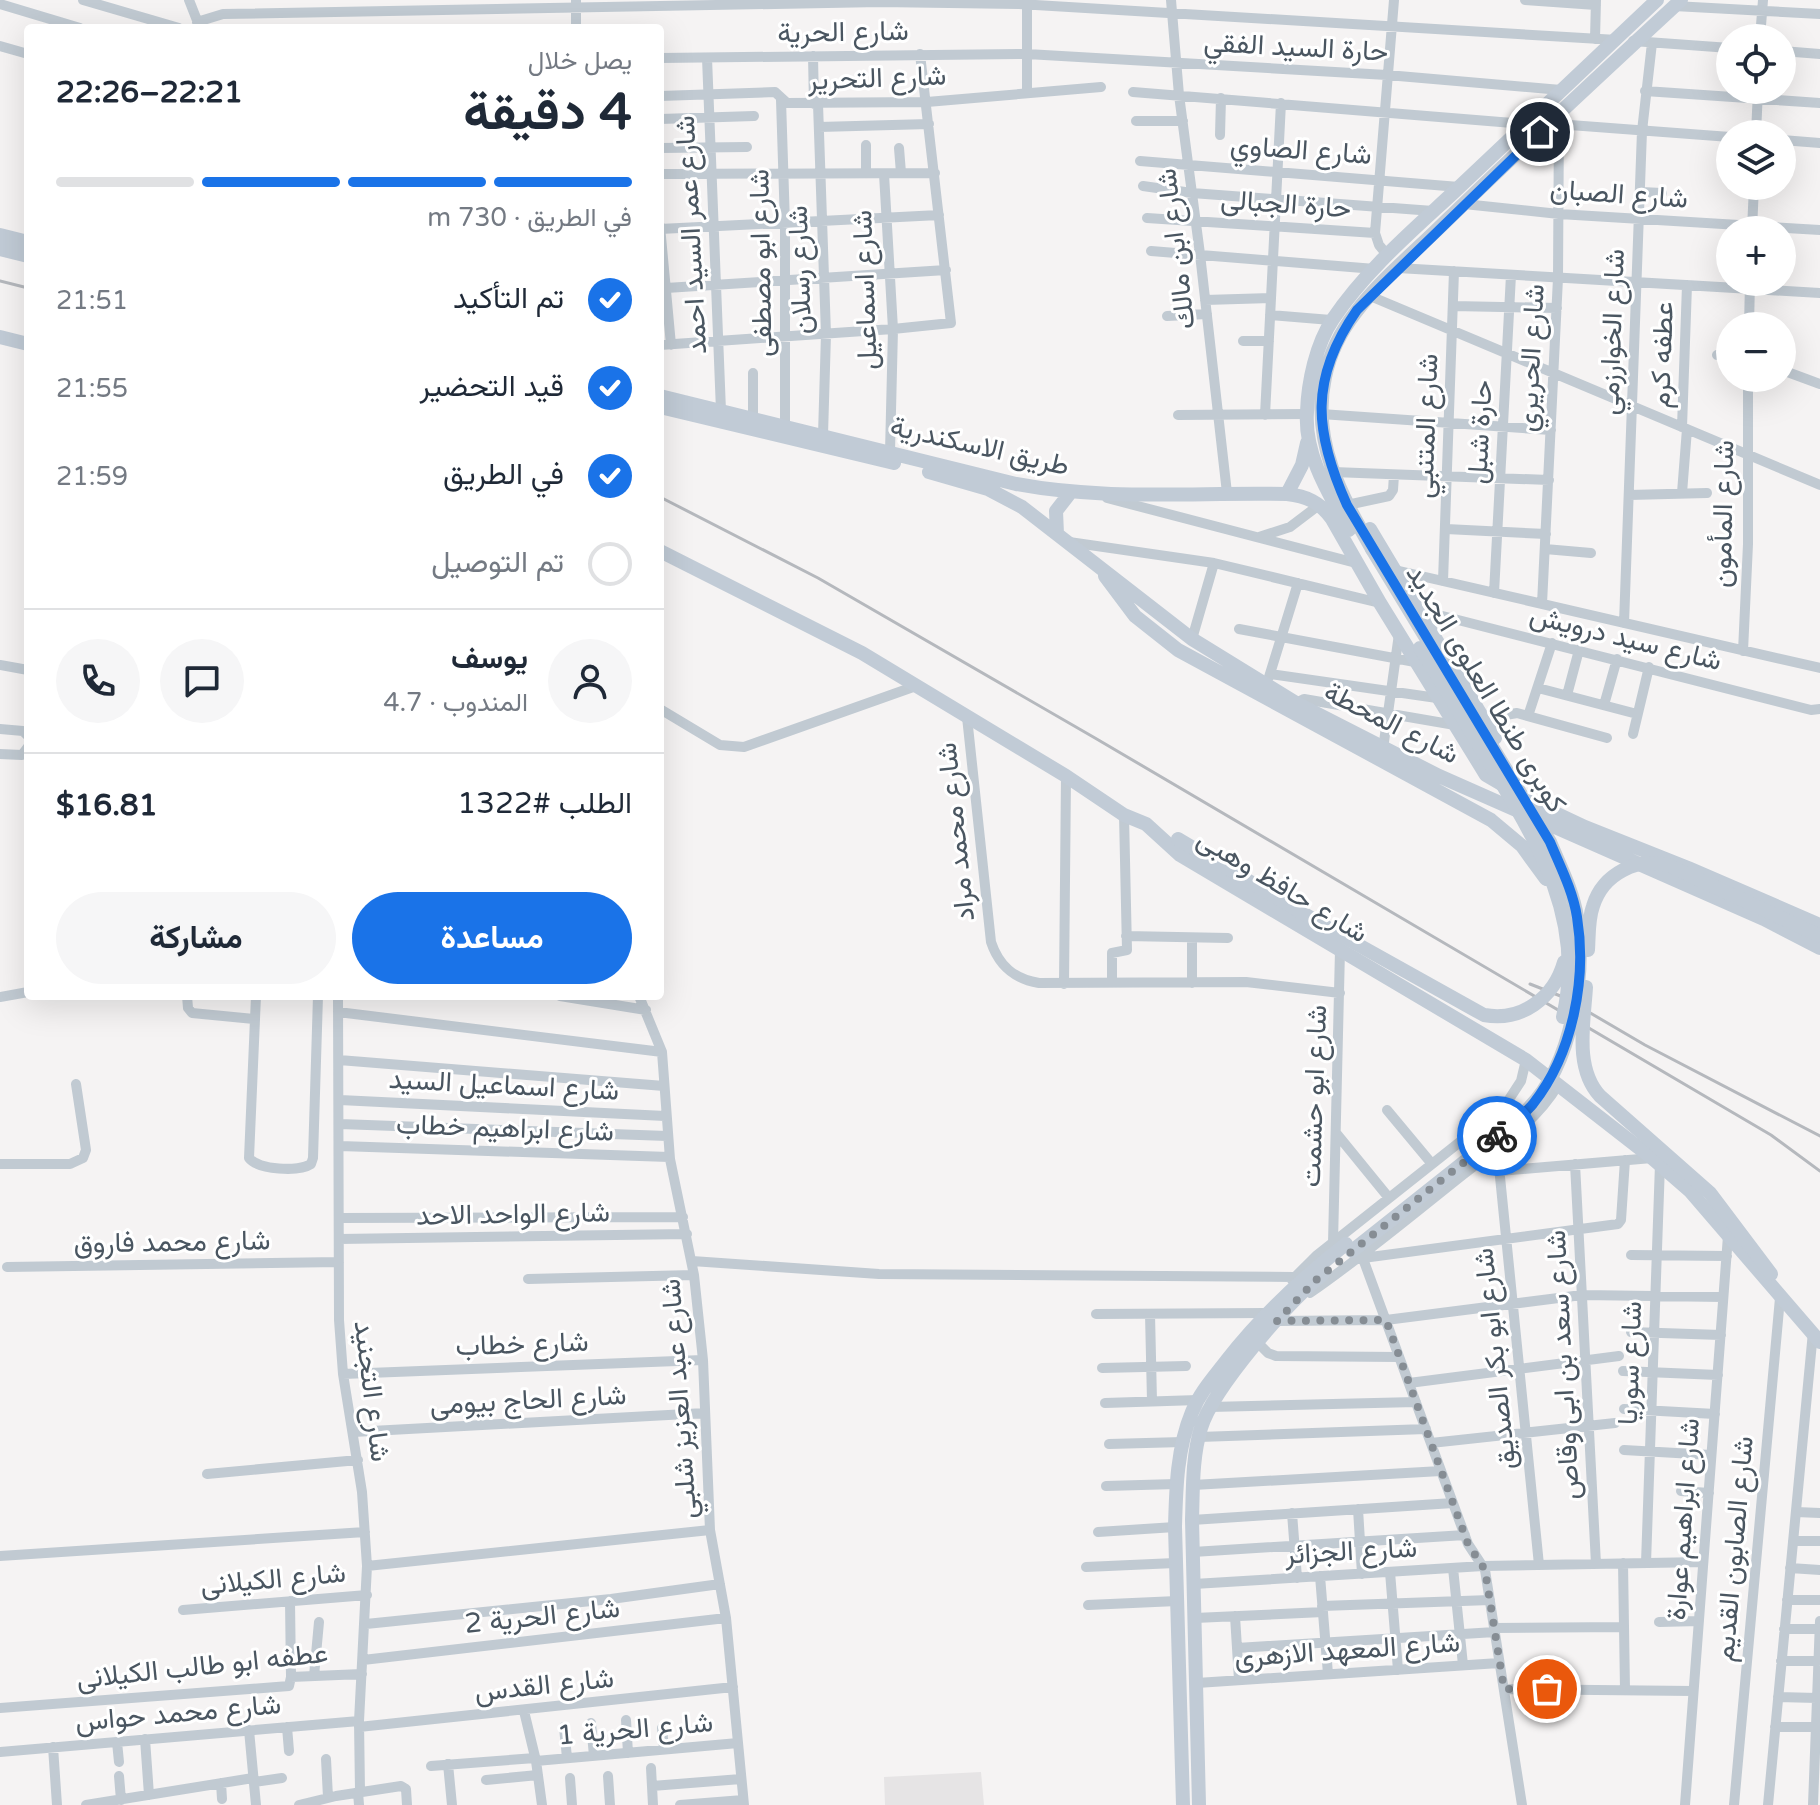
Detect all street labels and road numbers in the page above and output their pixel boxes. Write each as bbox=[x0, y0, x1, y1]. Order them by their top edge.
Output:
street label: شارع الحرية bbox=[777, 14, 909, 51]
street label: حارة السيد الفقي bbox=[1202, 25, 1389, 74]
street label: شارع التحرير bbox=[806, 59, 947, 98]
street label: شارع عمر السيد احمد bbox=[668, 115, 715, 355]
street label: شارع الصاوي bbox=[1229, 128, 1373, 177]
street label: شارع ابن مالك bbox=[1149, 166, 1204, 331]
street label: شارع ابو مصطفى bbox=[742, 169, 781, 357]
street label: شارع الصبان bbox=[1549, 172, 1689, 217]
street label: حارة الجبالى bbox=[1220, 182, 1352, 226]
street label: شارع رسلان bbox=[781, 205, 820, 335]
street label: شارع اسماعيل bbox=[845, 209, 886, 371]
street label: شارع الخوارزمي bbox=[1592, 248, 1637, 416]
street label: شارع الحريري bbox=[1510, 283, 1557, 433]
street label: عطفه كرم bbox=[1643, 301, 1682, 409]
street label: شارع المتنبي bbox=[1406, 353, 1451, 499]
street label: حارة شبل bbox=[1460, 379, 1500, 485]
street label: طريق الاسكندرية bbox=[887, 409, 1073, 483]
street label: شارع المأمون bbox=[1705, 440, 1742, 588]
street label: كوبرى طنطا العلوى الجديد bbox=[1399, 558, 1574, 819]
street label: شارع سيد درويش bbox=[1526, 598, 1725, 679]
street label: شارع المحطة bbox=[1318, 674, 1465, 772]
street label: شارع محمد مراد bbox=[930, 741, 983, 923]
street label: شارع حافظ وهبى bbox=[1190, 821, 1374, 951]
street label: شارع ابو حشمت bbox=[1294, 1004, 1335, 1188]
street label: شارع اسماعيل السيد bbox=[388, 1062, 620, 1109]
street label: شارع ابراهيم خطاب bbox=[395, 1107, 614, 1150]
street label: شارع الواحد الاحد bbox=[416, 1195, 610, 1234]
street label: شارع محمد فاروق bbox=[73, 1223, 271, 1262]
street label: شارع سعد بن ابى وقاص bbox=[1539, 1229, 1588, 1501]
street label: شارع ابو بكر الصديق bbox=[1466, 1246, 1525, 1471]
street label: شارع عبد العزيز شلبي bbox=[654, 1277, 709, 1520]
street label: شارع سوريا bbox=[1611, 1301, 1650, 1426]
street label: شارع التجنيد bbox=[346, 1319, 398, 1464]
street label: شارع خطاب bbox=[455, 1325, 589, 1364]
street label: شارع الحاج بيومى bbox=[429, 1378, 627, 1423]
street label: شارع ابراهيم عوارة bbox=[1659, 1417, 1708, 1621]
street label: شارع الصابون القديم bbox=[1707, 1435, 1762, 1663]
street label: شارع الجزائر bbox=[1283, 1531, 1418, 1572]
street label: شارع الكيلانى bbox=[199, 1556, 347, 1603]
street label: شارع الحرية 2 bbox=[463, 1591, 622, 1642]
street label: شارع المعهد الازهرى bbox=[1233, 1625, 1461, 1676]
street label: عطفه ابو طالب الكيلانى bbox=[75, 1636, 330, 1696]
street label: شارع القدس bbox=[473, 1661, 616, 1710]
street label: شارع محمد حواس bbox=[74, 1687, 283, 1740]
street label: شارع الحرية 1 bbox=[556, 1705, 714, 1754]

